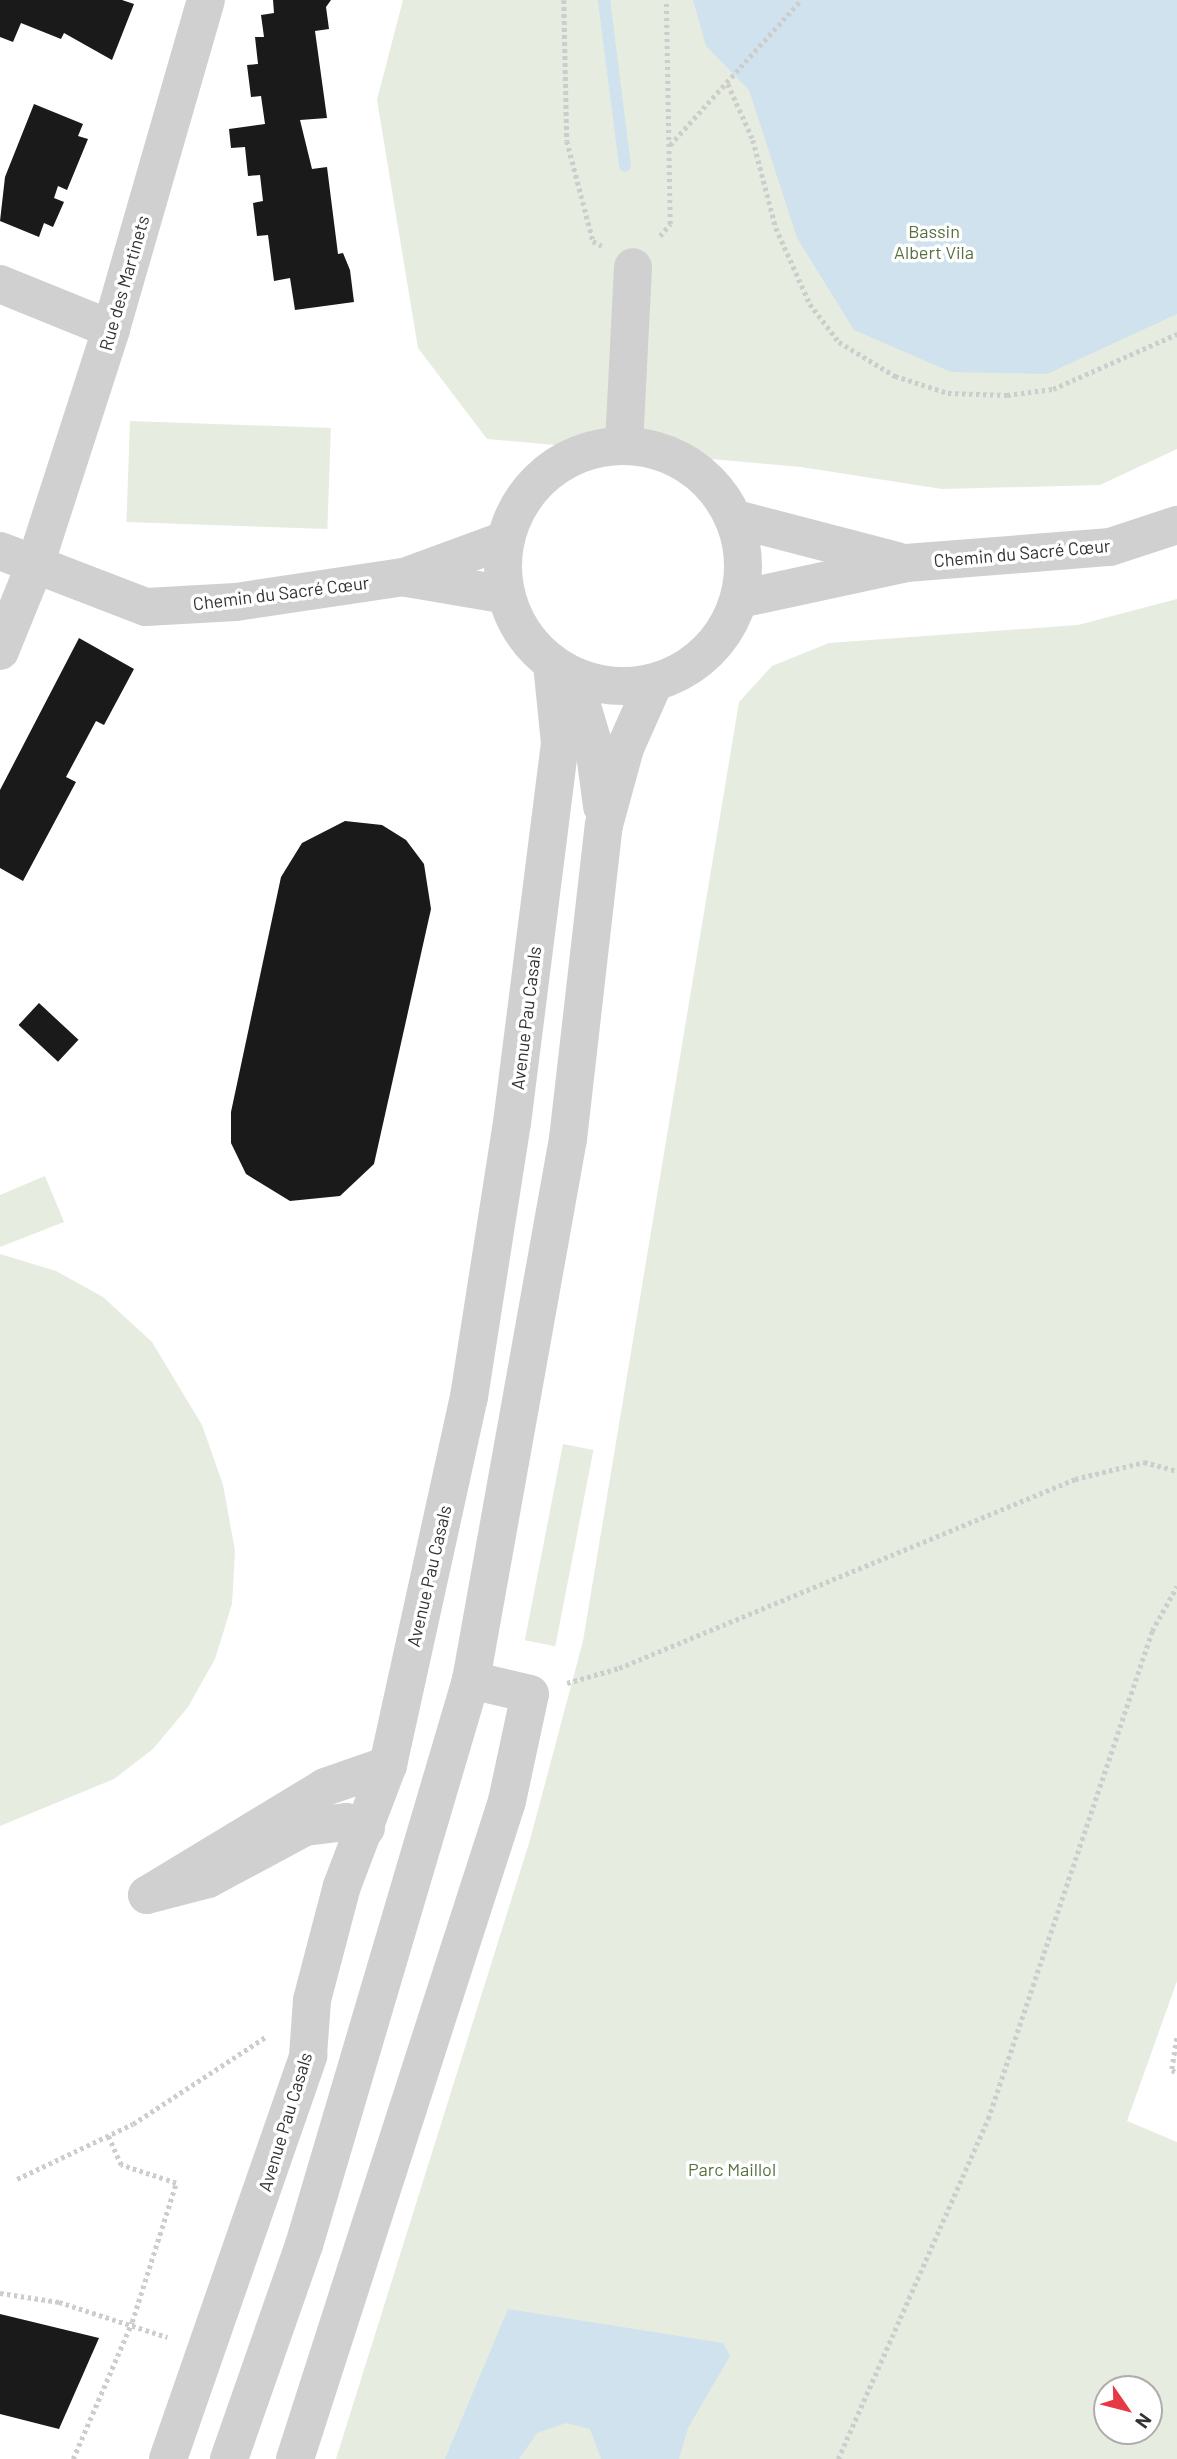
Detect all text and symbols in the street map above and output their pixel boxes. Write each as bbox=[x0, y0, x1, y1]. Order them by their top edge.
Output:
street label: Rue des Martinets bbox=[94, 213, 154, 353]
park label: Bassin Albert Vila bbox=[894, 221, 974, 264]
street label: Chemin du Sacré Cœur bbox=[933, 535, 1111, 571]
street label: Chemin du Sacré Cœur bbox=[192, 571, 370, 615]
street label: Avenue Pau Casals bbox=[506, 945, 546, 1091]
street label: Avenue Pau Casals bbox=[402, 1503, 456, 1649]
street label: Avenue Pau Casals bbox=[254, 2050, 316, 2194]
park label: Parc Maillol bbox=[688, 2158, 776, 2180]
north arrow bbox=[1093, 2375, 1163, 2445]
text: N bbox=[1131, 2409, 1157, 2433]

